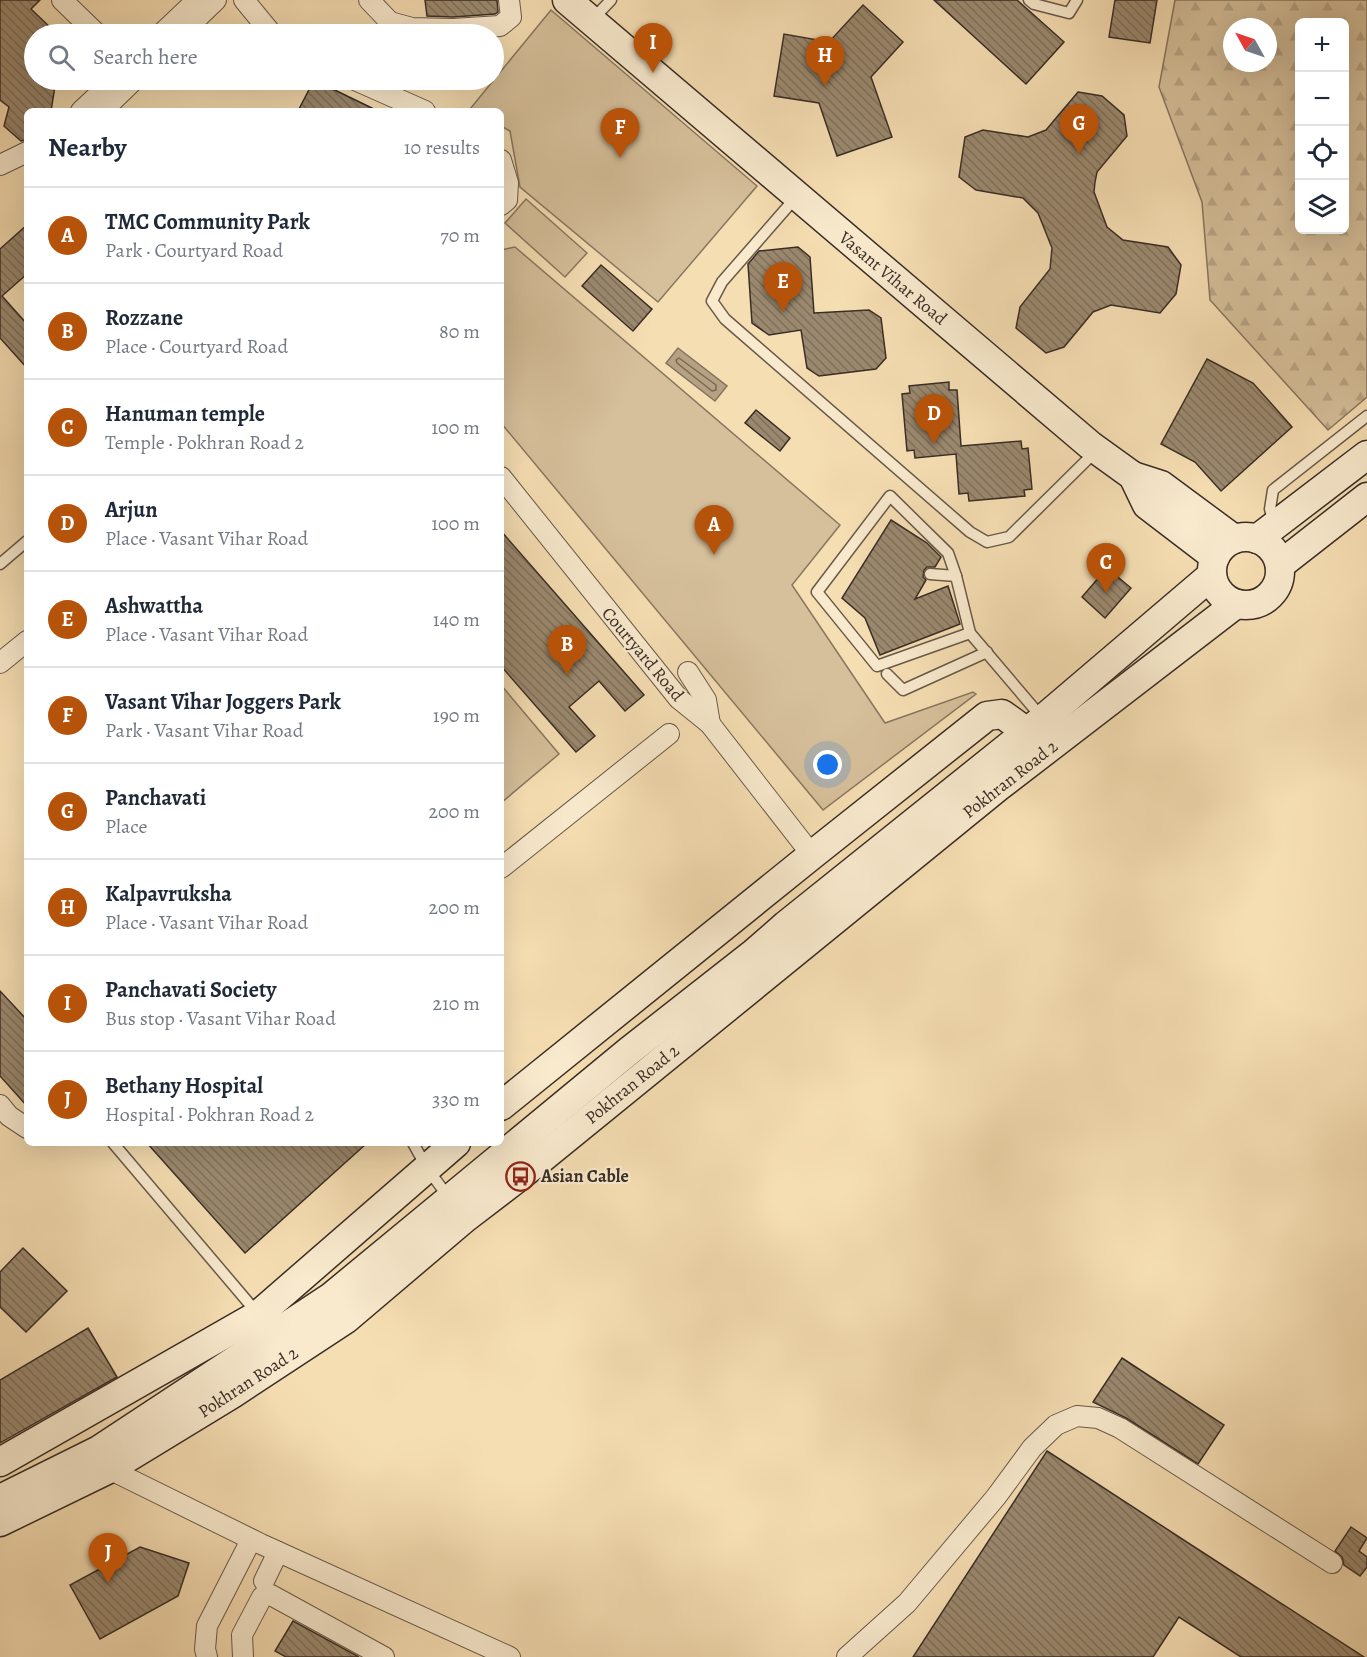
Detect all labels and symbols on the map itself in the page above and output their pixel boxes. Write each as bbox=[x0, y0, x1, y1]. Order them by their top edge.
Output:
north arrow bbox=[1223, 18, 1277, 72]
pin: I bbox=[634, 23, 672, 73]
pin: H bbox=[806, 36, 844, 86]
pin: G bbox=[1060, 104, 1098, 154]
pin: F bbox=[600, 108, 640, 158]
street label: Vasant Vihar Road bbox=[833, 225, 952, 331]
pin: E bbox=[764, 262, 802, 312]
pin: D bbox=[914, 394, 954, 444]
pin: A bbox=[694, 506, 734, 555]
pin: C bbox=[1086, 544, 1126, 593]
street label: Courtyard Road bbox=[597, 602, 690, 706]
pin: B bbox=[548, 626, 586, 675]
street label: Pokhran Road 2 bbox=[957, 734, 1063, 824]
your location bbox=[813, 750, 842, 779]
street label: Pokhran Road 2 bbox=[580, 1038, 684, 1129]
bus stop icon: Asian Cable bbox=[504, 1160, 536, 1192]
place label: Asian Cable bbox=[540, 1164, 629, 1188]
street label: Pokhran Road 2 bbox=[193, 1340, 303, 1423]
pin: J bbox=[88, 1534, 128, 1583]

